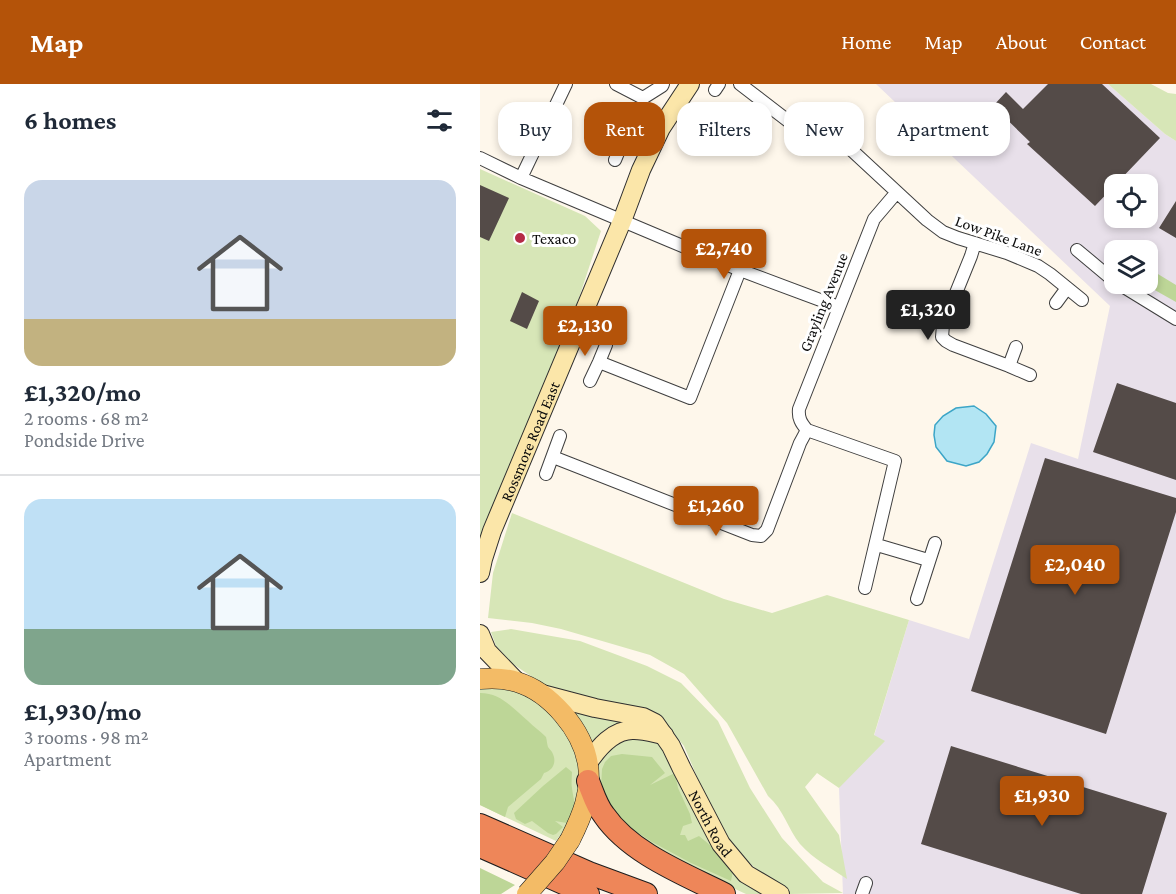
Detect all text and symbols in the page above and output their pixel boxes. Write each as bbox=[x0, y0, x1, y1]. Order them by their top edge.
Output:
text: Map bbox=[30, 27, 83, 58]
text: Home bbox=[841, 30, 891, 54]
text: Map bbox=[924, 30, 963, 54]
text: About bbox=[996, 30, 1047, 54]
text: Contact bbox=[1080, 30, 1146, 54]
chip: Buy bbox=[498, 102, 572, 156]
chip: Rent bbox=[584, 102, 665, 156]
chip: Filters bbox=[677, 102, 772, 156]
chip: New bbox=[784, 102, 864, 156]
chip: Apartment bbox=[876, 102, 1010, 156]
icon: filters bbox=[423, 104, 456, 137]
text: 6 homes bbox=[24, 106, 116, 135]
map controls bbox=[1104, 174, 1158, 294]
button: locate bbox=[1104, 174, 1158, 228]
street label: Low Pike Lane bbox=[953, 212, 1045, 259]
icon: home bbox=[186, 219, 294, 327]
pin: £2,740 bbox=[675, 229, 773, 280]
place label: Texaco bbox=[532, 230, 576, 247]
marker: Texaco bbox=[513, 231, 527, 245]
text: £2,740 bbox=[695, 237, 753, 259]
button: layers bbox=[1104, 240, 1158, 294]
street label: Grayling Avenue bbox=[796, 250, 852, 354]
pin: £1,320 bbox=[879, 290, 977, 341]
text: £1,320 bbox=[900, 298, 956, 320]
pin: £2,130 bbox=[536, 306, 634, 357]
text: £2,130 bbox=[557, 314, 613, 336]
text: £1,320/mo bbox=[24, 378, 141, 407]
street label: Rossmore Road East bbox=[497, 378, 563, 504]
text: 2 rooms · 68 m² bbox=[24, 407, 149, 429]
text: Pondside Drive bbox=[24, 429, 145, 451]
pin: £1,260 bbox=[667, 486, 765, 537]
text: £1,260 bbox=[688, 494, 745, 516]
icon: home bbox=[186, 538, 294, 646]
pin: £2,040 bbox=[1026, 545, 1124, 596]
text: £2,040 bbox=[1044, 553, 1106, 575]
text: £1,930/mo bbox=[24, 697, 142, 726]
text: 3 rooms · 98 m² bbox=[24, 726, 149, 748]
text: Apartment bbox=[24, 748, 111, 770]
pin: £1,930 bbox=[993, 776, 1091, 827]
text: £1,930 bbox=[1014, 784, 1070, 806]
street label: North Road bbox=[685, 787, 736, 861]

